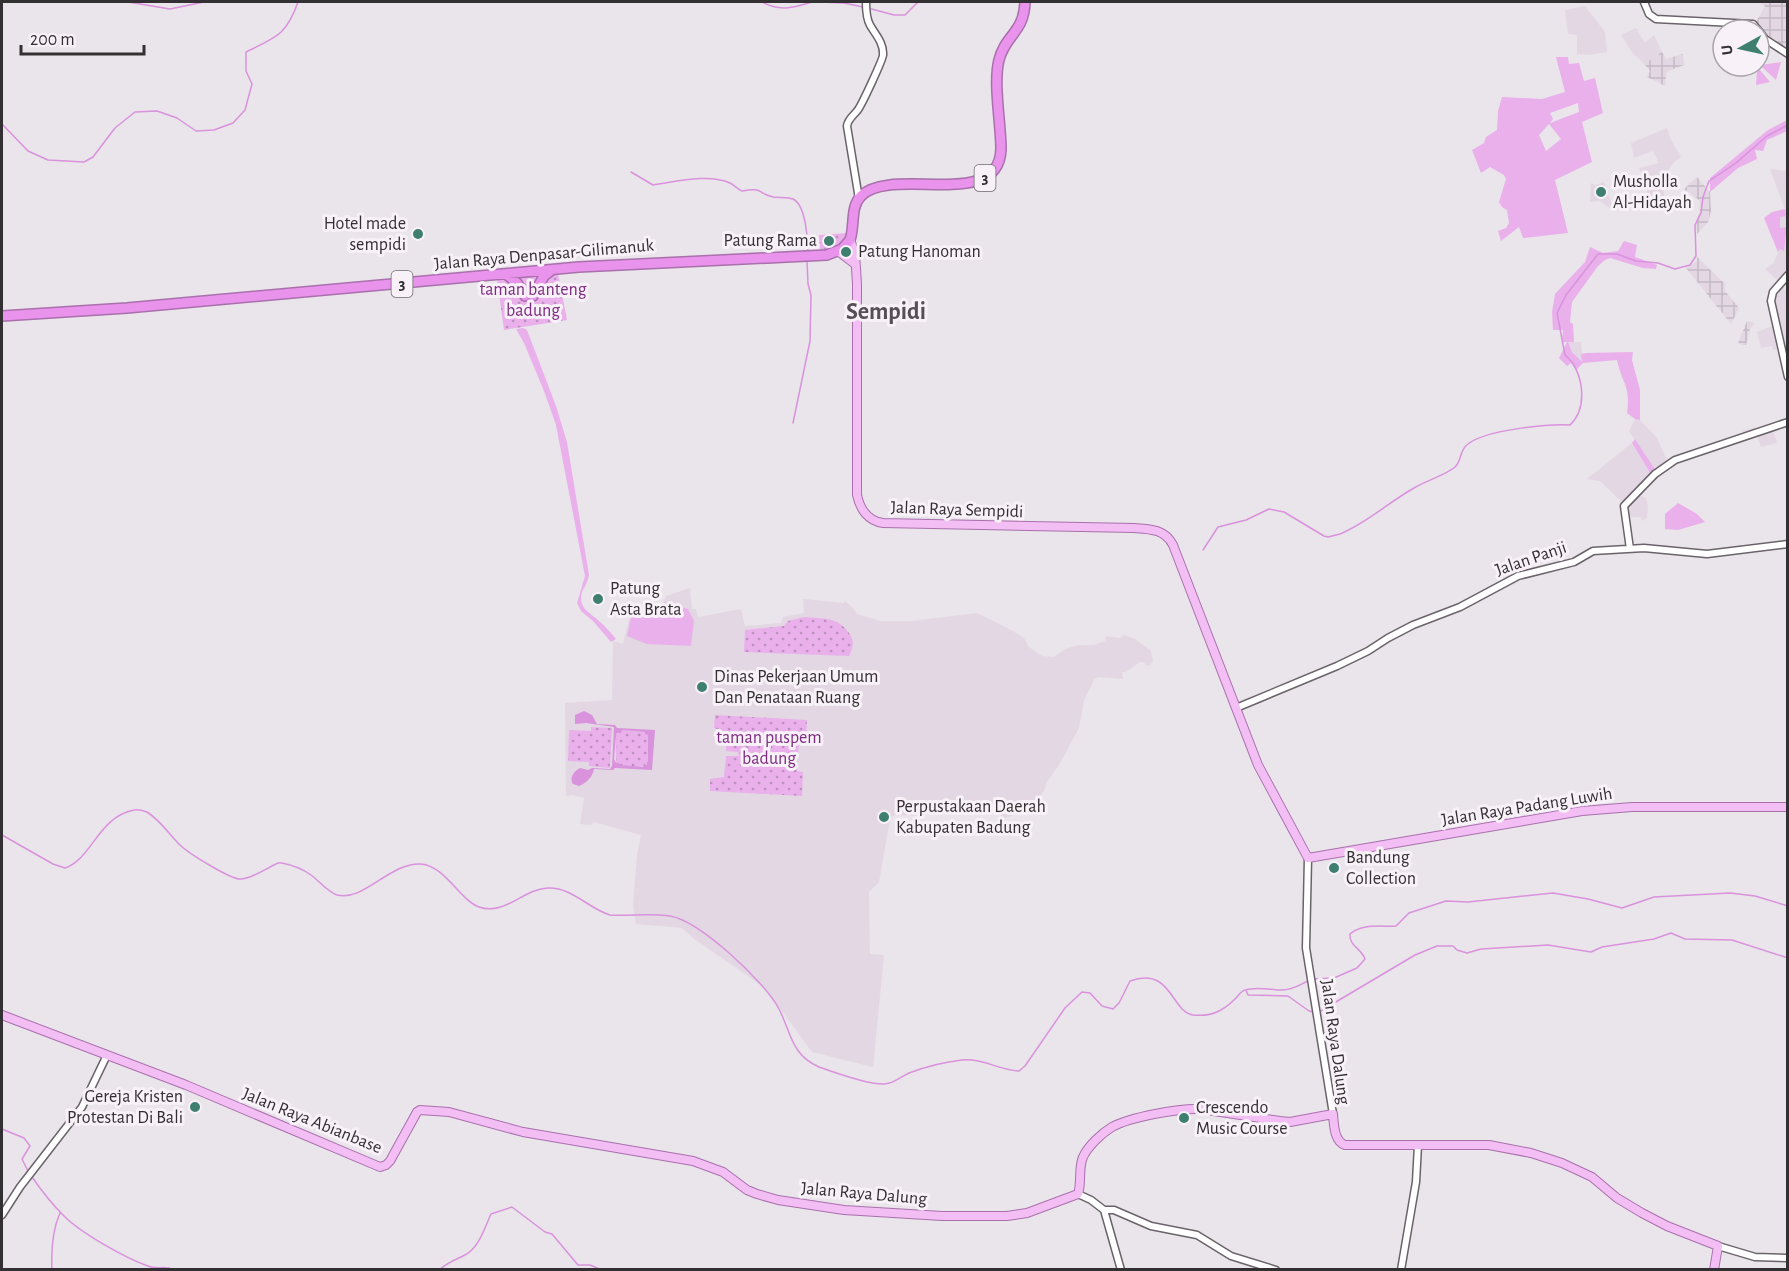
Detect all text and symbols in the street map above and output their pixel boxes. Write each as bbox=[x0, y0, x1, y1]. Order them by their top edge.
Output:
scale bar bbox=[21, 18, 144, 56]
north arrow bbox=[1711, 18, 1771, 78]
text: 200 m bbox=[30, 31, 75, 49]
text: U bbox=[1719, 44, 1736, 56]
road number: 3 bbox=[974, 165, 996, 191]
place label: Musholla Al-Hidayah bbox=[1613, 173, 1692, 212]
marker: Musholla Al-Hidayah bbox=[1594, 185, 1608, 199]
place label: Hotel made sempidi bbox=[324, 215, 406, 254]
marker: Hotel made sempidi bbox=[411, 227, 425, 241]
place label: Patung Rama bbox=[724, 232, 817, 250]
marker: Patung Rama bbox=[822, 234, 836, 248]
street label: Jalan Raya Denpasar-Gilimanuk bbox=[434, 236, 655, 274]
place label: Patung Hanoman bbox=[858, 243, 981, 261]
marker: Patung Hanoman bbox=[839, 245, 853, 259]
road number: 3 bbox=[392, 271, 412, 297]
park label: taman banteng badung bbox=[479, 281, 587, 320]
district label: Sempidi bbox=[846, 300, 926, 324]
street label: Jalan Raya Sempidi bbox=[890, 499, 1024, 521]
street label: Jalan Panji bbox=[1493, 538, 1569, 580]
place label: Patung Asta Brata bbox=[610, 580, 682, 619]
marker: Patung Asta Brata bbox=[591, 592, 605, 606]
place label: Dinas Pekerjaan Umum Dan Penataan Ruang bbox=[714, 668, 878, 707]
marker: Dinas Pekerjaan Umum Dan Penataan Ruang bbox=[695, 680, 709, 694]
park label: taman puspem badung bbox=[716, 729, 822, 768]
street label: Jalan Raya Padang Luwih bbox=[1440, 785, 1614, 829]
place label: Perpustakaan Daerah Kabupaten Badung bbox=[896, 798, 1046, 837]
marker: Perpustakaan Daerah Kabupaten Badung bbox=[877, 810, 891, 824]
place label: Bandung Collection bbox=[1346, 849, 1416, 888]
marker: Bandung Collection bbox=[1327, 861, 1341, 875]
street label: Jalan Raya Dalung bbox=[1317, 978, 1353, 1106]
street label: Jalan Raya Abianbase bbox=[240, 1085, 384, 1157]
place label: Gereja Kristen Protestan Di Bali bbox=[67, 1088, 183, 1127]
place label: Crescendo Music Course bbox=[1196, 1099, 1288, 1138]
marker: Gereja Kristen Protestan Di Bali bbox=[188, 1100, 202, 1114]
marker: Crescendo Music Course bbox=[1177, 1111, 1191, 1125]
street label: Jalan Raya Dalung bbox=[800, 1180, 928, 1208]

